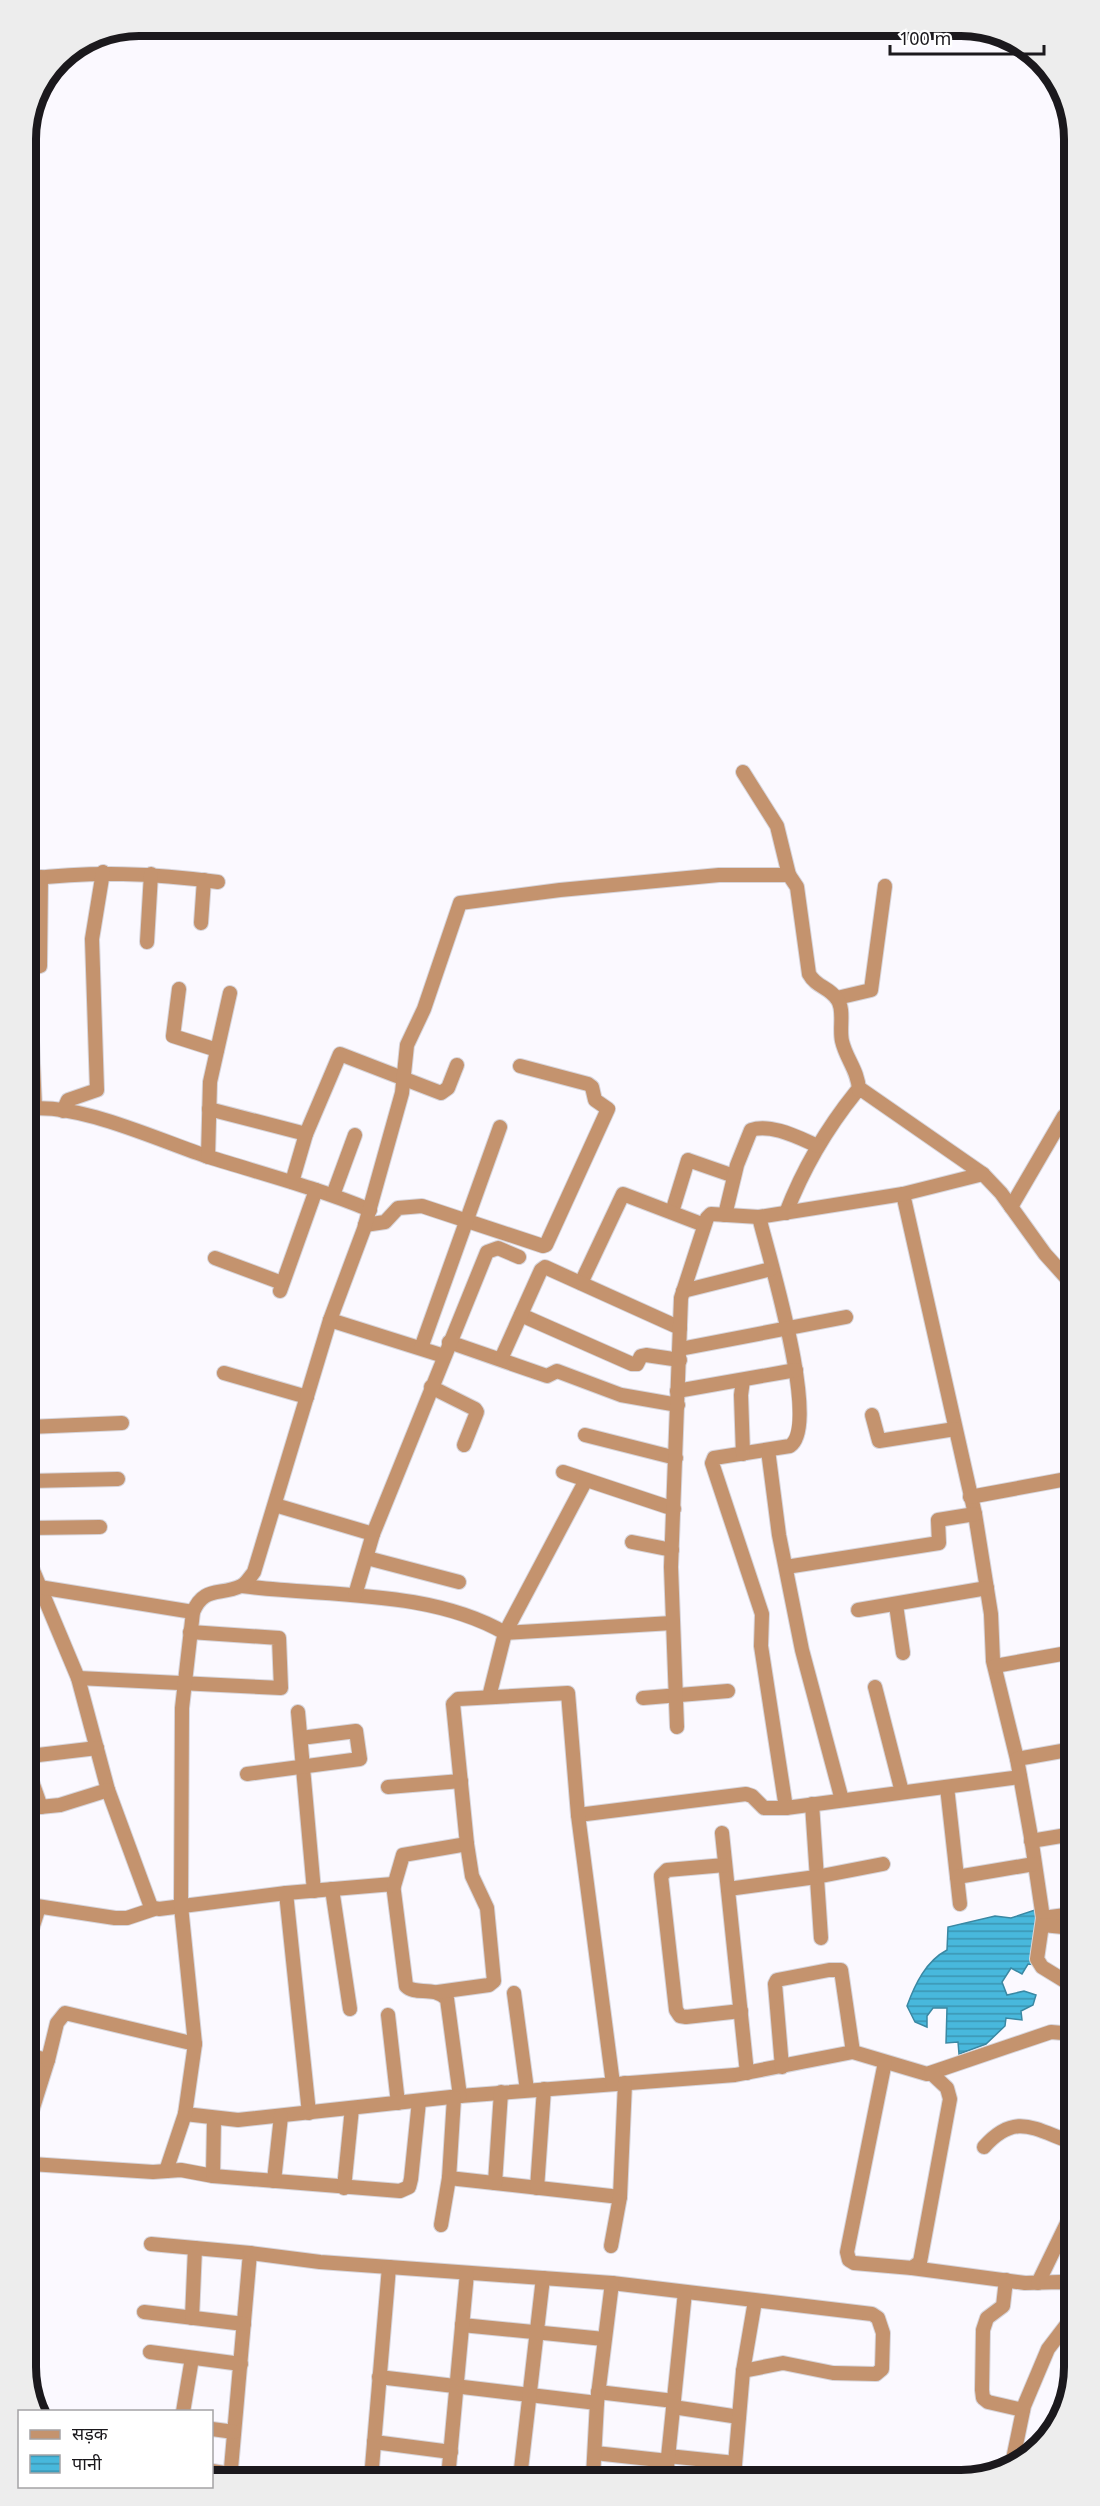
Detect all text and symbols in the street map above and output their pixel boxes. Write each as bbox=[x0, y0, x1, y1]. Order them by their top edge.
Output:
scale bar bbox=[890, 18, 1044, 56]
text: 100 m bbox=[899, 26, 951, 50]
legend bbox=[18, 2410, 213, 2488]
text: सड़क bbox=[72, 2421, 109, 2445]
text: पानी bbox=[72, 2451, 102, 2475]

